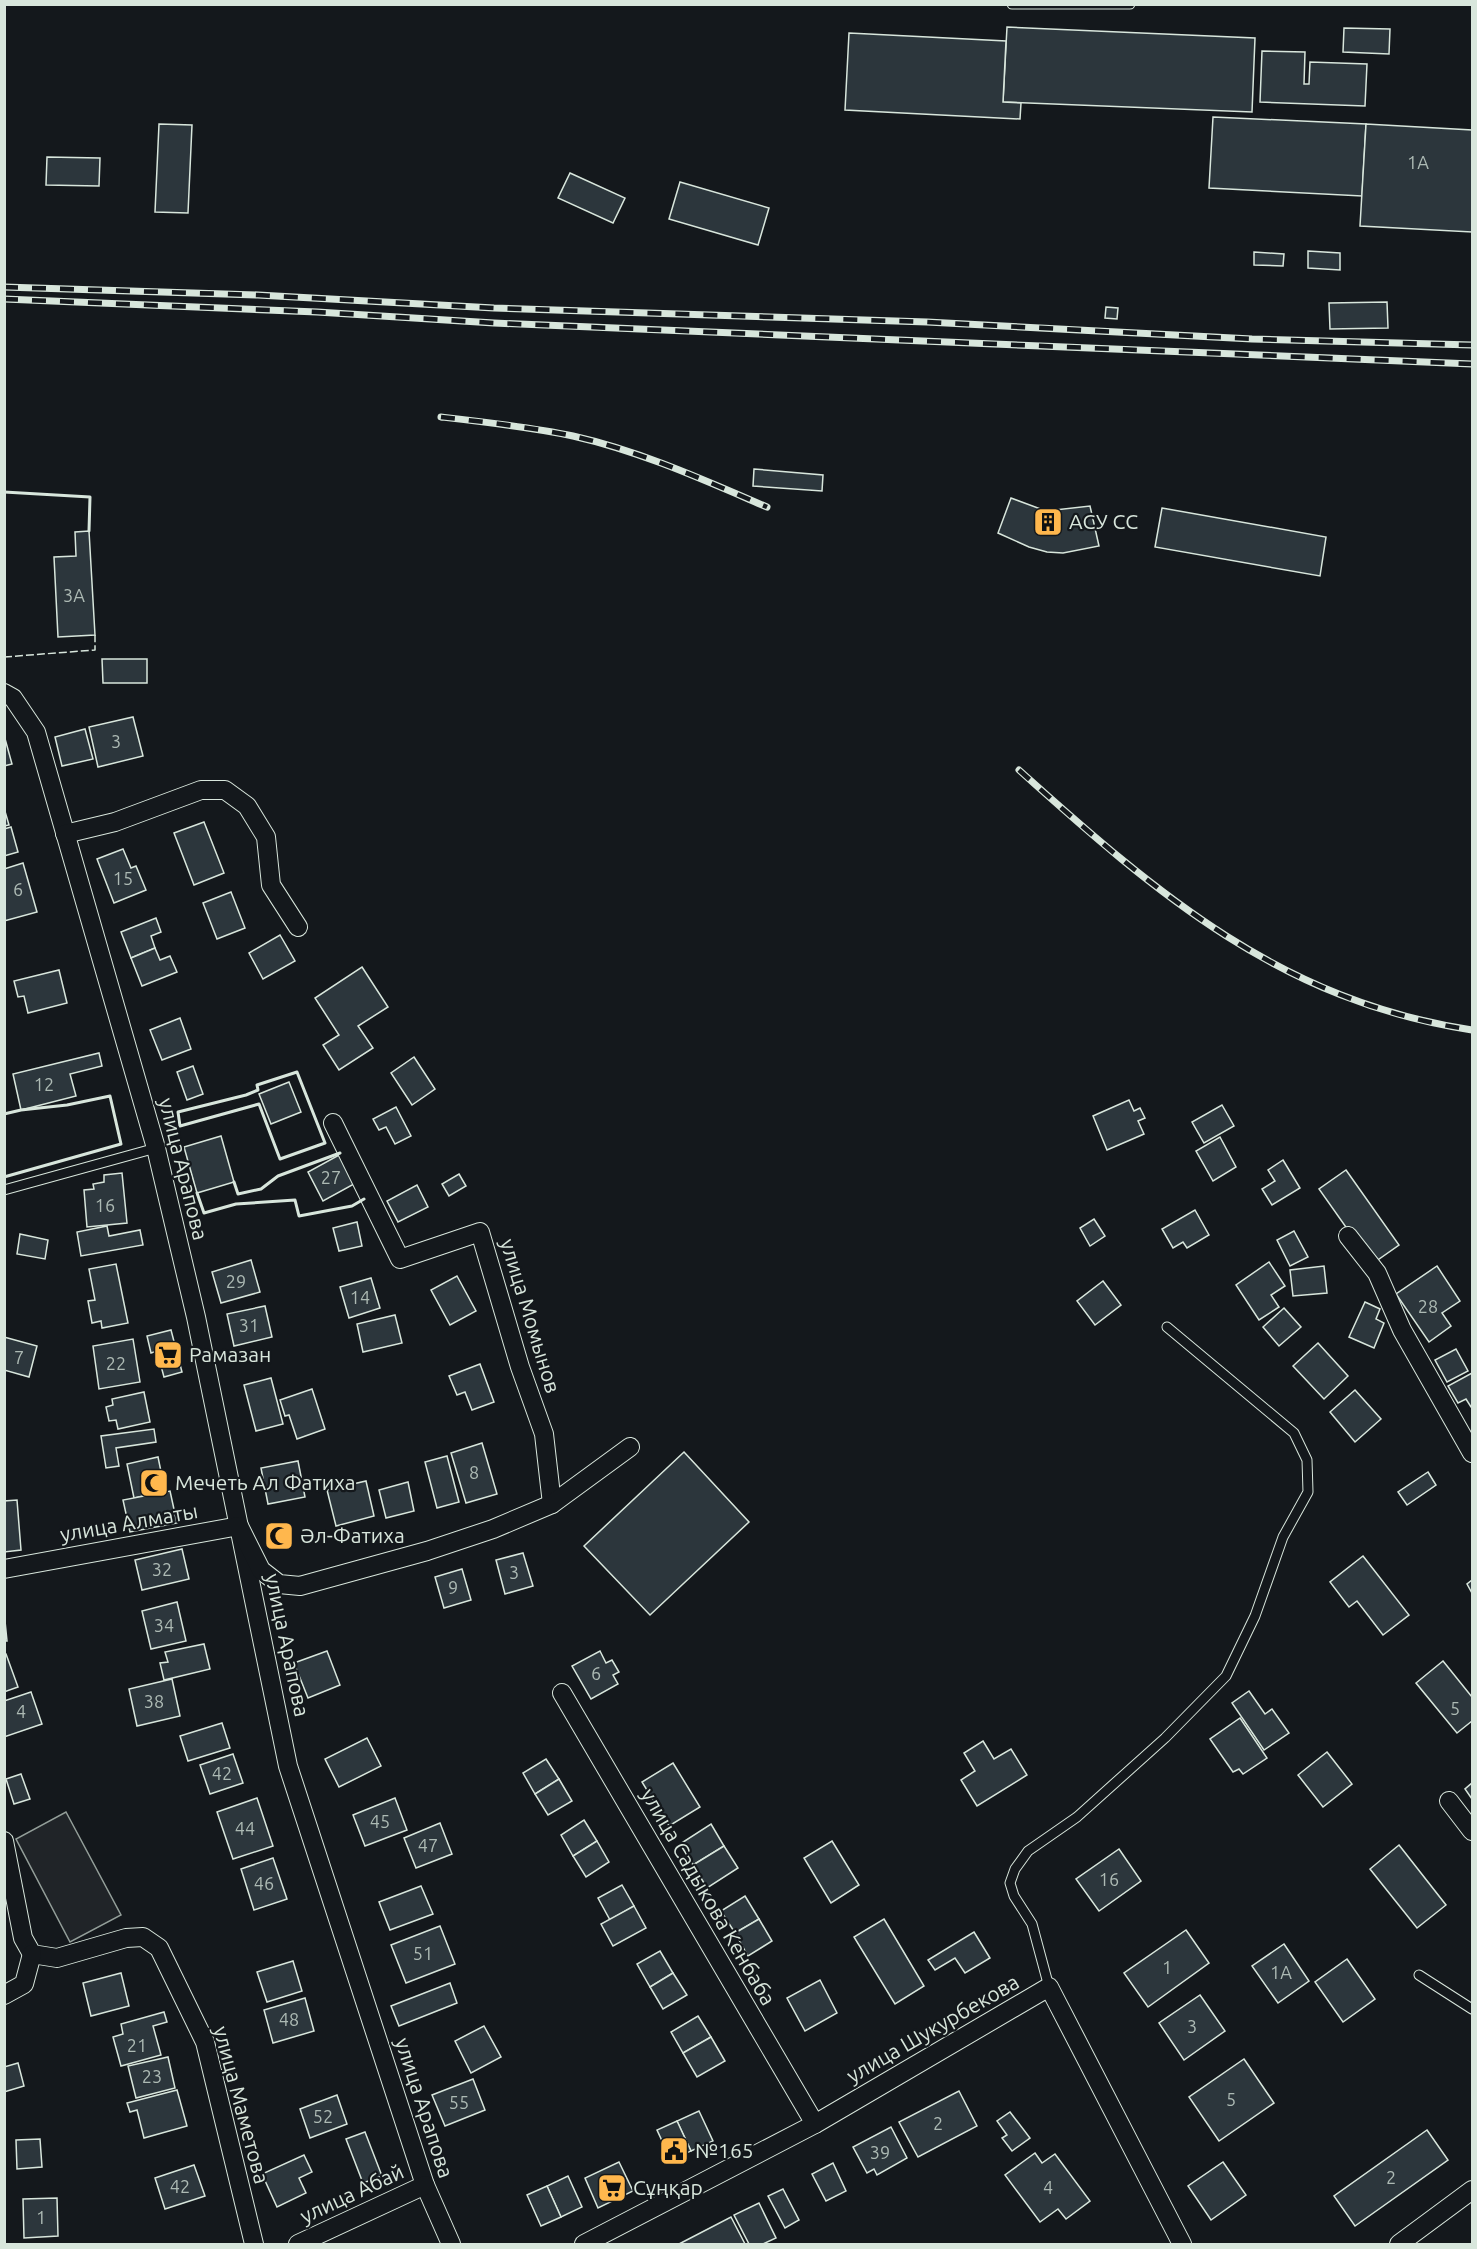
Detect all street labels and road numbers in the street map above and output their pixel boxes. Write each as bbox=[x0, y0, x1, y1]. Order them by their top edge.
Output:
street label: улица Арапова bbox=[155, 1095, 213, 1242]
street label: улица Момынов bbox=[496, 1236, 566, 1396]
street label: улица Алматы bbox=[58, 1498, 200, 1546]
street label: улица Арапова bbox=[261, 1571, 315, 1719]
street label: улица Садыкова Кенбаба bbox=[637, 1784, 781, 2009]
street label: улица Шукурбекова bbox=[842, 1969, 1023, 2087]
street label: улица Маметова bbox=[209, 2023, 275, 2186]
street label: улица Арапова bbox=[391, 2035, 459, 2181]
street label: улица Абай bbox=[296, 2159, 407, 2228]

